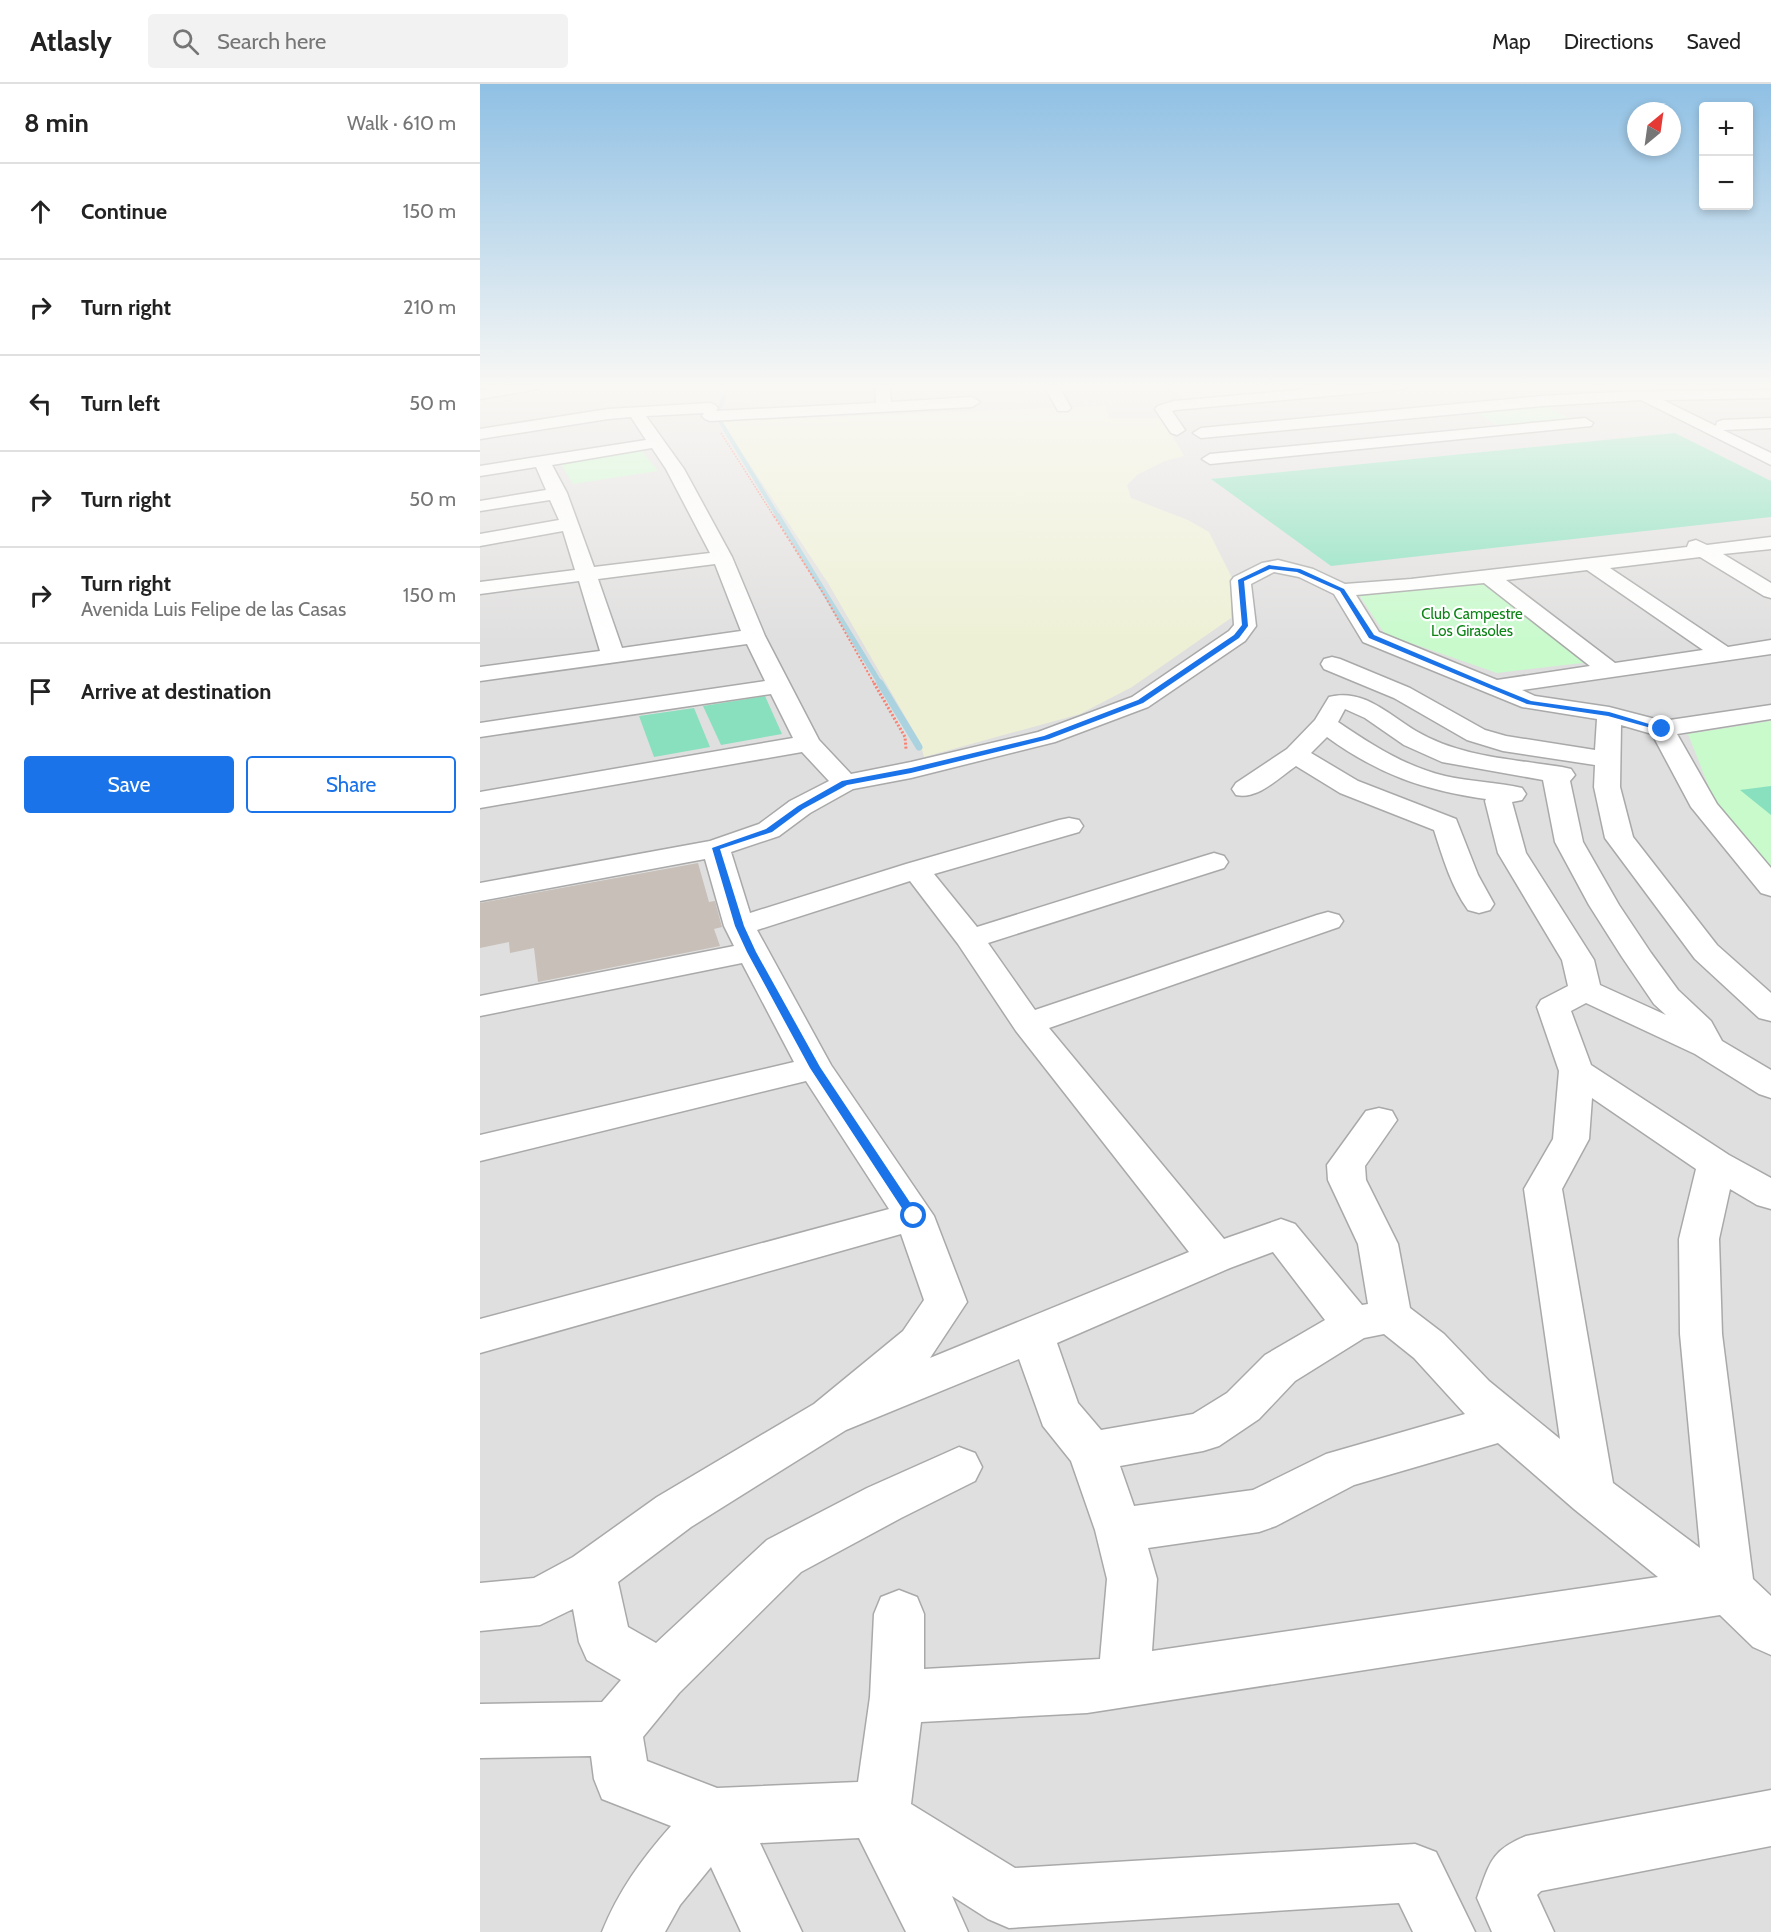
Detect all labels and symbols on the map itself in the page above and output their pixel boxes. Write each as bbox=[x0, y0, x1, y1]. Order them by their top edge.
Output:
north arrow bbox=[1627, 102, 1681, 156]
park label: Club Campestre Los Girasoles bbox=[1421, 605, 1523, 640]
route end bbox=[1648, 715, 1674, 741]
route start bbox=[900, 1202, 926, 1228]

